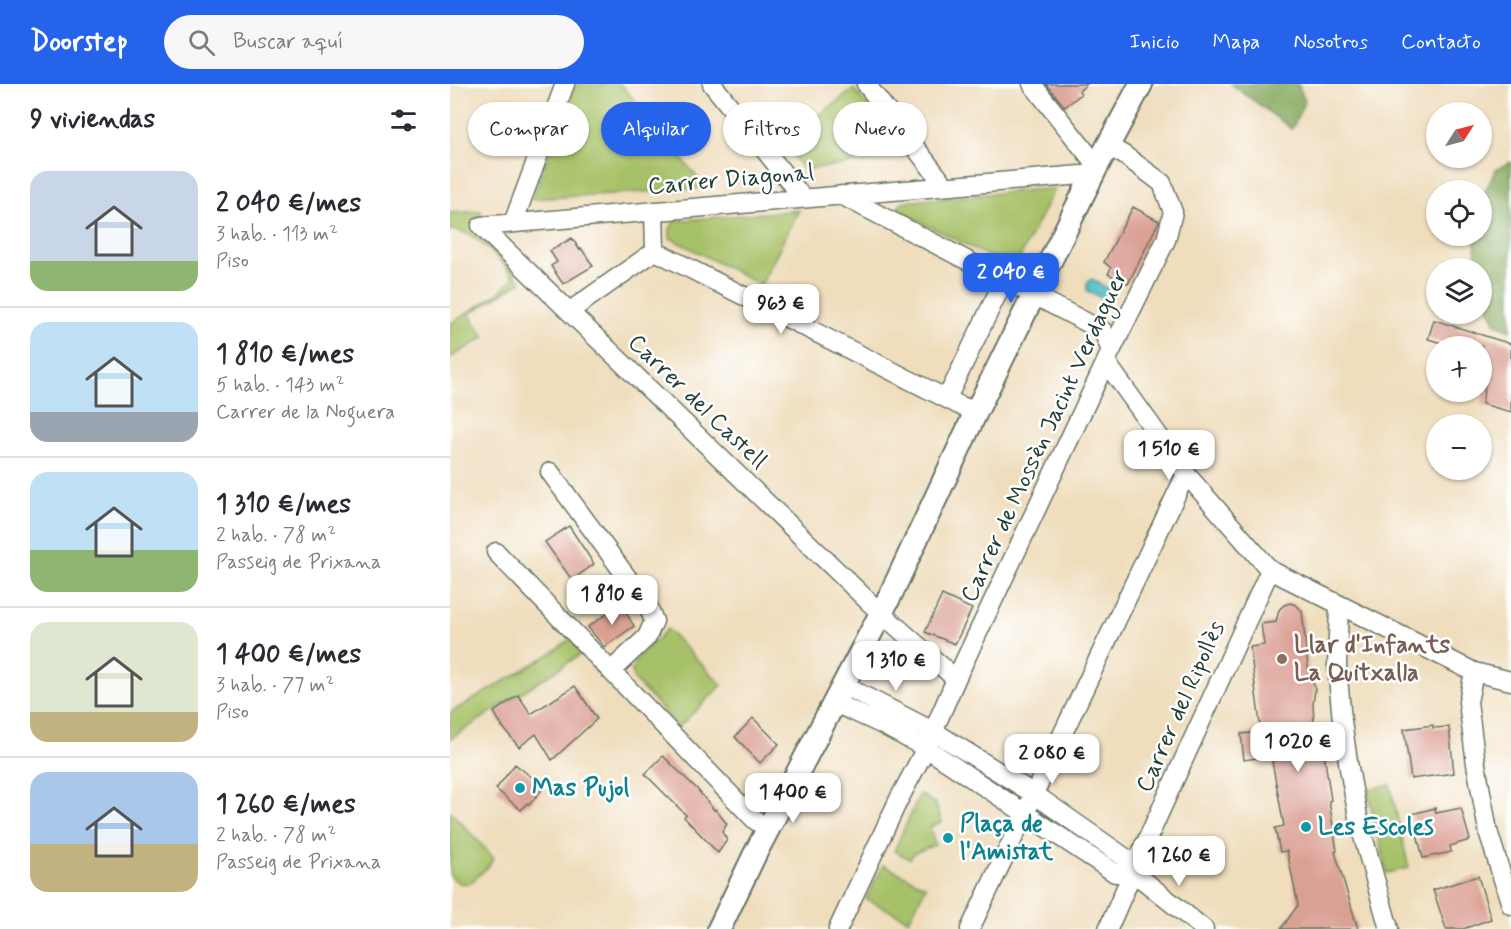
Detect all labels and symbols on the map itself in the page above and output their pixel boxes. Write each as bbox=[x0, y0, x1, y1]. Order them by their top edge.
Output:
north arrow bbox=[1426, 102, 1492, 168]
street label: Carrer Diagonal bbox=[647, 157, 816, 205]
pin: 2 040 € bbox=[956, 253, 1066, 304]
street label: Carrer de Mossèn Jacint Verdaguer bbox=[954, 265, 1138, 608]
pin: 963 € bbox=[739, 284, 823, 335]
street label: Carrer del Castell bbox=[621, 328, 773, 477]
pin: 1 510 € bbox=[1114, 430, 1224, 481]
pin: 1 810 € bbox=[557, 575, 667, 626]
street label: Carrer del Ripollès bbox=[1129, 616, 1233, 798]
place label: Llar d'Infants La Quitxalla bbox=[1294, 630, 1450, 689]
pin: 1 310 € bbox=[841, 641, 951, 692]
marker: Llar d'Infants La Quitxalla bbox=[1275, 652, 1289, 666]
pin: 1 020 € bbox=[1243, 722, 1353, 773]
pin: 2 080 € bbox=[997, 734, 1107, 785]
place label: Mas Pujol bbox=[532, 773, 630, 804]
pin: 1 400 € bbox=[738, 773, 848, 824]
marker: Mas Pujol bbox=[513, 781, 527, 795]
place label: Plaça de l'Amistat bbox=[960, 809, 1054, 868]
place label: Les Escoles bbox=[1318, 812, 1434, 843]
marker: Les Escoles bbox=[1299, 820, 1313, 834]
marker: Plaça de l'Amistat bbox=[941, 831, 955, 845]
pin: 1 260 € bbox=[1124, 836, 1234, 887]

